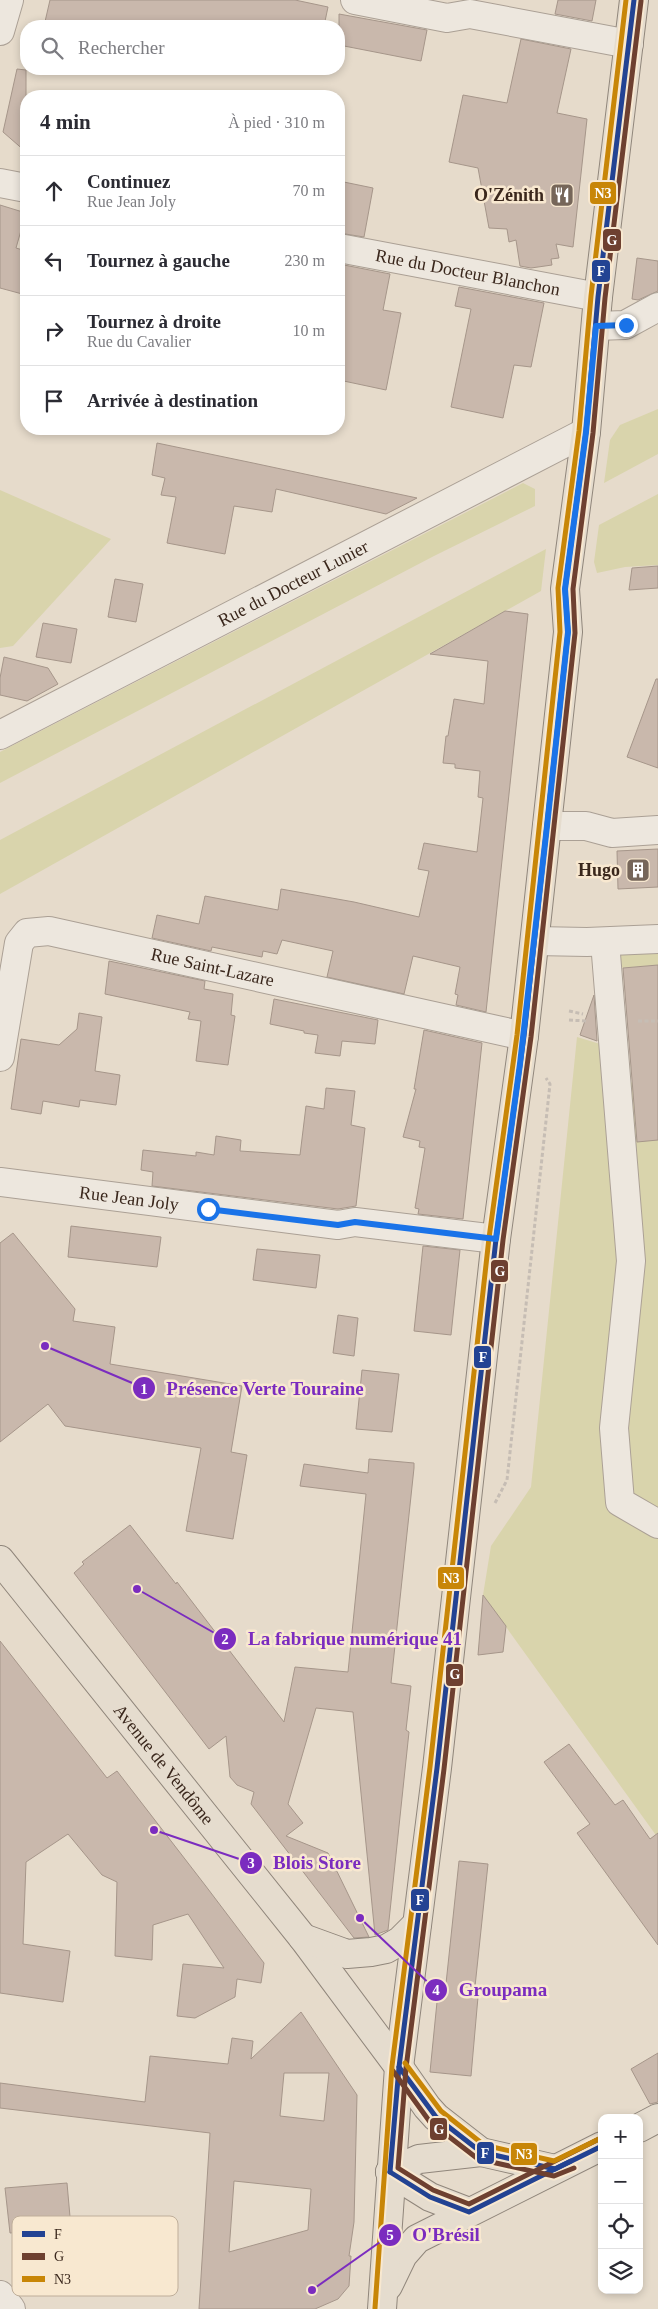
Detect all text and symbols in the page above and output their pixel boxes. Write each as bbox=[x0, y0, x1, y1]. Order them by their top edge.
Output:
search box bbox=[20, 20, 345, 75]
icon: search bbox=[38, 34, 66, 62]
text: Rechercher bbox=[78, 37, 165, 58]
text: 4 min bbox=[40, 110, 91, 134]
text: À pied · 310 m bbox=[228, 114, 325, 131]
text: Continuez bbox=[87, 171, 170, 192]
icon: ahead bbox=[40, 177, 68, 205]
line badge: N3 bbox=[589, 181, 617, 205]
text: 70 m bbox=[293, 182, 325, 199]
restaurant icon: O'Zénith bbox=[549, 182, 575, 208]
place label: O'Zénith bbox=[474, 185, 544, 205]
text: N3 bbox=[594, 186, 612, 201]
text: Rue Jean Joly bbox=[87, 193, 176, 210]
line badge: G bbox=[602, 228, 622, 252]
text: G bbox=[607, 233, 618, 248]
street label: Rue du Docteur Blanchon bbox=[374, 245, 562, 300]
icon: left bbox=[40, 247, 68, 275]
text: Tournez à gauche bbox=[87, 250, 230, 271]
text: 230 m bbox=[285, 252, 325, 269]
line badge: F bbox=[591, 259, 611, 283]
text: F bbox=[597, 264, 605, 279]
text: Tournez à droite bbox=[87, 311, 221, 332]
route end bbox=[615, 314, 638, 337]
icon: right bbox=[40, 317, 68, 345]
text: 10 m bbox=[293, 322, 325, 339]
text: Rue du Cavalier bbox=[87, 333, 191, 350]
icon: arrive bbox=[40, 387, 68, 415]
text: Arrivée à destination bbox=[87, 390, 258, 411]
street label: Rue du Docteur Lunier bbox=[215, 536, 372, 631]
building icon: Hugo bbox=[625, 857, 651, 883]
place label: Hugo bbox=[578, 860, 620, 880]
street label: Rue Saint-Lazare bbox=[149, 944, 276, 990]
street label: Rue Jean Joly bbox=[78, 1182, 180, 1215]
route start bbox=[197, 1198, 220, 1221]
line badge: G bbox=[490, 1259, 509, 1283]
text: G bbox=[495, 1264, 506, 1279]
line badge: F bbox=[473, 1345, 492, 1369]
text: F bbox=[479, 1350, 487, 1365]
callout: Présence Verte Touraine bbox=[131, 1371, 374, 1405]
text: Présence Verte Touraine bbox=[166, 1378, 364, 1399]
text: 1 bbox=[140, 1381, 148, 1397]
line badge: N3 bbox=[437, 1566, 465, 1590]
text: N3 bbox=[442, 1571, 460, 1586]
callout: La fabrique numérique 41 bbox=[213, 1622, 471, 1656]
text: La fabrique numérique 41 bbox=[248, 1628, 462, 1649]
text: 2 bbox=[221, 1631, 229, 1647]
line badge: G bbox=[445, 1663, 464, 1687]
text: G bbox=[450, 1667, 461, 1682]
street label: Avenue de Vendôme bbox=[110, 1700, 218, 1829]
callout: Blois Store bbox=[238, 1846, 371, 1880]
text: Blois Store bbox=[273, 1852, 361, 1873]
text: 3 bbox=[247, 1855, 255, 1871]
line badge: F bbox=[410, 1888, 430, 1912]
text: F bbox=[416, 1893, 424, 1908]
callout: Groupama bbox=[424, 1973, 557, 2007]
text: Groupama bbox=[459, 1979, 548, 2000]
text: 4 bbox=[432, 1982, 440, 1998]
map controls bbox=[598, 2114, 643, 2294]
button: + bbox=[598, 2114, 643, 2159]
line badge: G bbox=[429, 2117, 448, 2141]
text: G bbox=[434, 2122, 445, 2137]
line badge: F bbox=[476, 2141, 495, 2165]
line badge: N3 bbox=[510, 2142, 538, 2166]
text: F bbox=[481, 2146, 489, 2161]
text: N3 bbox=[515, 2147, 533, 2162]
button: − bbox=[598, 2159, 643, 2204]
button: locate bbox=[598, 2204, 643, 2249]
legend bbox=[12, 2216, 178, 2296]
callout: O'Brésil bbox=[377, 2218, 490, 2252]
text: O'Brésil bbox=[412, 2224, 480, 2245]
text: F bbox=[54, 2227, 62, 2242]
text: 5 bbox=[386, 2227, 394, 2243]
text: G bbox=[54, 2249, 64, 2264]
button: layers bbox=[598, 2249, 643, 2294]
text: N3 bbox=[54, 2272, 71, 2287]

